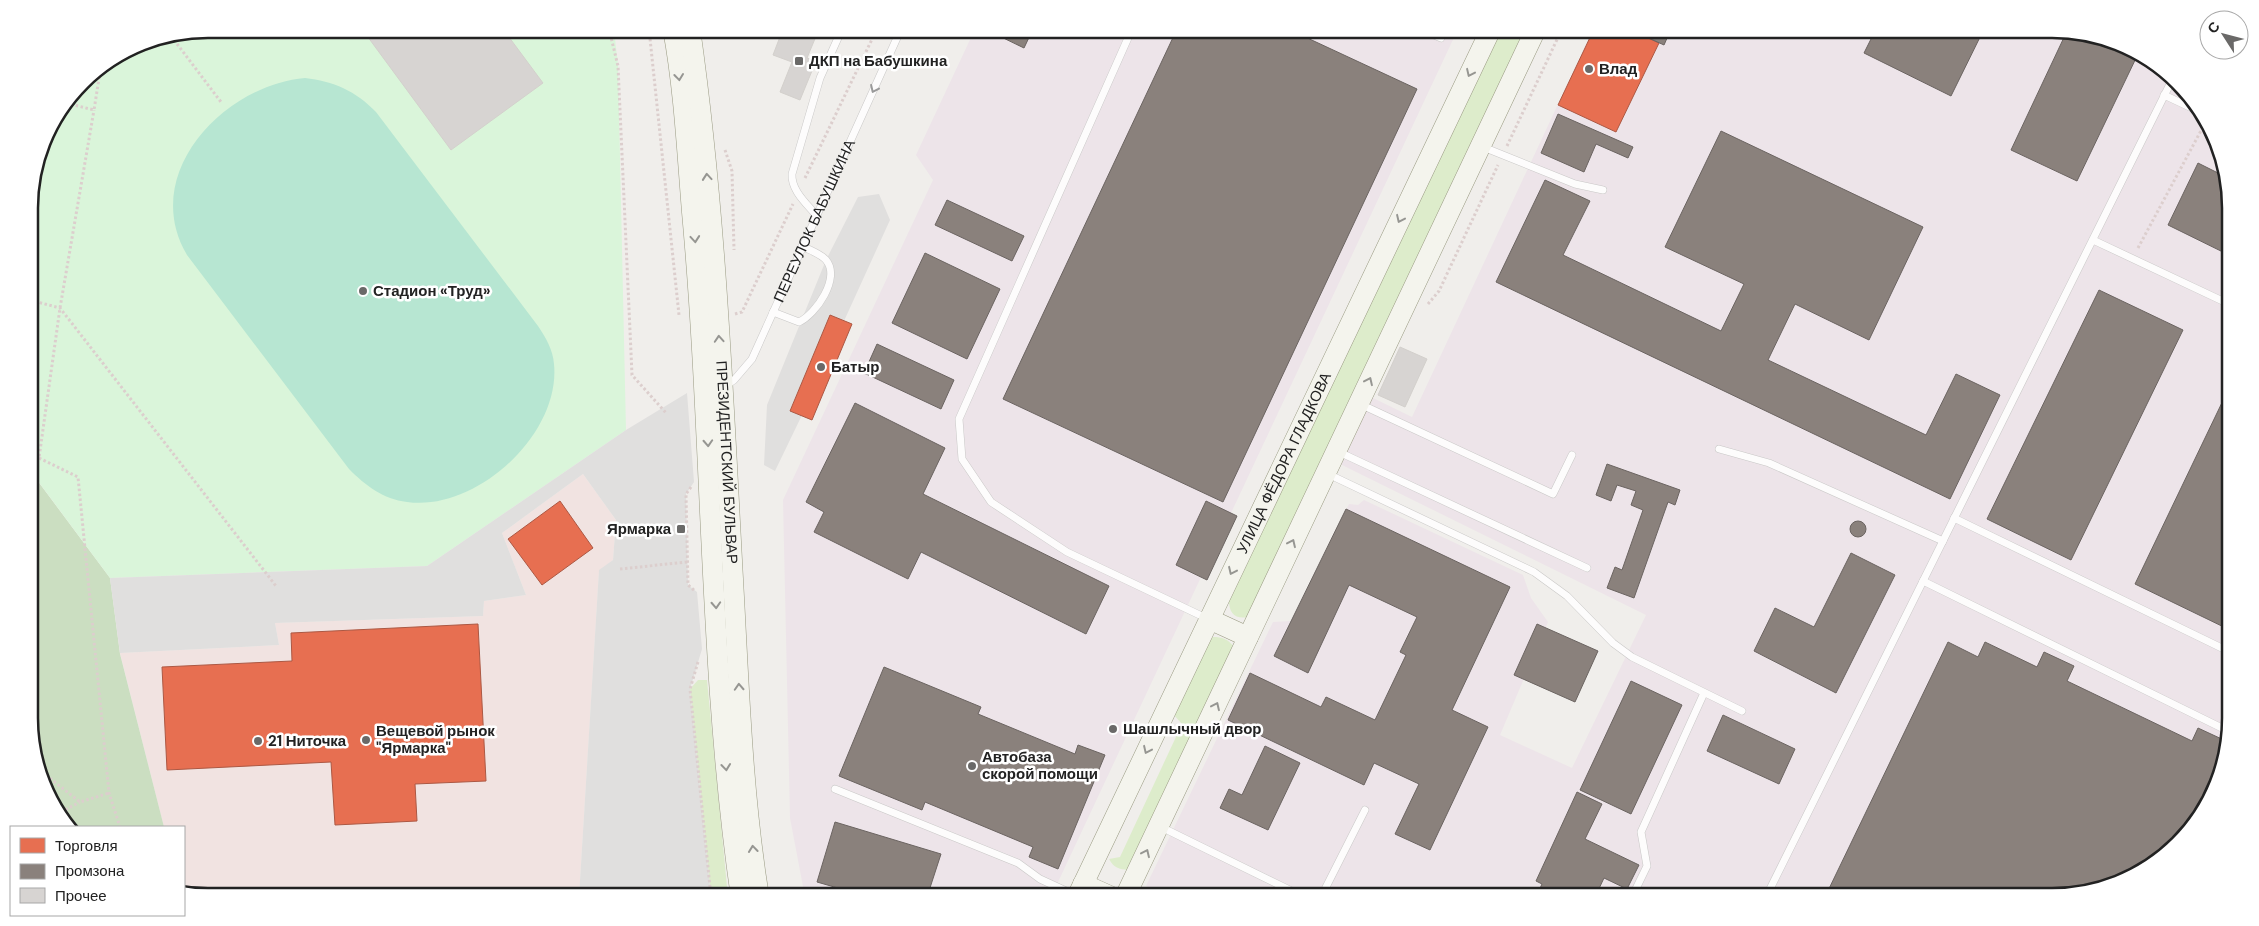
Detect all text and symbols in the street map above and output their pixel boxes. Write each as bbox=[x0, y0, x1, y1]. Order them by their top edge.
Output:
north arrow bbox=[2199, 10, 2249, 60]
text: С bbox=[2203, 18, 2224, 37]
place label: ДКП на Бабушкина bbox=[809, 51, 948, 71]
marker: ДКП на Бабушкина bbox=[793, 55, 805, 67]
place label: Влад bbox=[1599, 59, 1638, 79]
marker: Влад bbox=[1583, 63, 1595, 75]
one-way arrow bbox=[1465, 68, 1476, 77]
one-way arrow bbox=[673, 73, 684, 81]
one-way arrow bbox=[869, 84, 880, 93]
street label: ПЕРЕУЛОК БАБУШКИНА bbox=[769, 136, 860, 306]
one-way arrow bbox=[701, 173, 712, 181]
one-way arrow bbox=[1396, 214, 1406, 223]
one-way arrow bbox=[689, 235, 700, 243]
place label: Стадион «Труд» bbox=[373, 281, 491, 301]
marker: Стадион «Труд» bbox=[357, 285, 369, 297]
one-way arrow bbox=[714, 335, 725, 343]
place label: Батыр bbox=[831, 357, 879, 377]
street label: ПРЕЗИДЕНТСКИЙ БУЛЬВАР bbox=[711, 360, 742, 564]
marker: Батыр bbox=[815, 361, 827, 373]
street label: УЛИЦА ФЁДОРА ГЛАДКОВА bbox=[1232, 369, 1336, 557]
one-way arrow bbox=[1363, 377, 1374, 386]
one-way arrow bbox=[703, 440, 713, 447]
place label: Ярмарка bbox=[607, 519, 672, 539]
marker: Ярмарка bbox=[675, 523, 687, 535]
one-way arrow bbox=[1286, 539, 1297, 548]
one-way arrow bbox=[1228, 566, 1238, 575]
one-way arrow bbox=[711, 602, 721, 609]
one-way arrow bbox=[734, 683, 745, 691]
one-way arrow bbox=[1209, 702, 1220, 711]
place label: Шашлычный двор bbox=[1123, 719, 1261, 739]
place label: Вещевой рынок "Ярмарка" bbox=[376, 721, 495, 758]
marker: Шашлычный двор bbox=[1107, 723, 1119, 735]
place label: 21 Ниточка bbox=[268, 731, 347, 751]
marker: Вещевой рынок "Ярмарка" bbox=[360, 734, 372, 746]
marker: 21 Ниточка bbox=[252, 735, 264, 747]
one-way arrow bbox=[1143, 745, 1153, 754]
place label: Автобаза скорой помощи bbox=[982, 747, 1098, 784]
marker: Автобаза скорой помощи bbox=[966, 760, 978, 772]
one-way arrow bbox=[720, 764, 731, 772]
legend bbox=[10, 826, 185, 916]
text: Торговля bbox=[55, 836, 118, 856]
one-way arrow bbox=[748, 845, 759, 853]
one-way arrow bbox=[1140, 849, 1150, 858]
text: Промзона bbox=[55, 861, 125, 881]
text: Прочее bbox=[55, 886, 107, 906]

